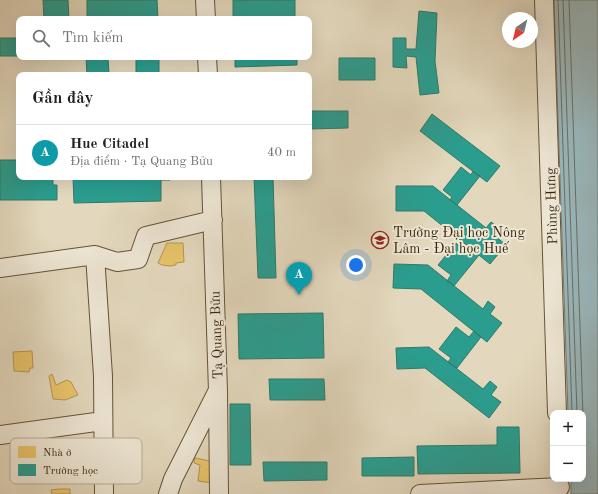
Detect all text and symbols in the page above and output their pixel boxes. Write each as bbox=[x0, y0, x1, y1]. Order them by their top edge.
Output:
north arrow bbox=[502, 12, 538, 48]
search box bbox=[16, 16, 312, 60]
icon: search bbox=[30, 27, 52, 49]
text: Tìm kiếm bbox=[62, 31, 124, 46]
text: Gần đây bbox=[32, 90, 93, 107]
text: Hue Citadel bbox=[70, 137, 149, 152]
text: A bbox=[40, 146, 50, 159]
text: 40 m bbox=[267, 146, 296, 159]
text: Địa điểm · Tạ Quang Bửu bbox=[70, 155, 213, 168]
street label: Phùng Hưng bbox=[544, 167, 560, 245]
place label: Trường Đại học Nông Lâm - Đại học Huế bbox=[393, 226, 525, 256]
school or university icon: Trường Đại học Nông Lâm - Đại học Huế bbox=[370, 230, 390, 250]
your location bbox=[346, 255, 366, 275]
pin: A bbox=[286, 262, 312, 295]
street label: Tạ Quang Bửu bbox=[208, 290, 226, 379]
map controls bbox=[550, 410, 586, 482]
button: + bbox=[550, 410, 586, 446]
legend bbox=[10, 438, 142, 484]
button: − bbox=[550, 446, 586, 482]
text: Nhà ở bbox=[43, 448, 71, 459]
text: Trường học bbox=[43, 466, 98, 477]

